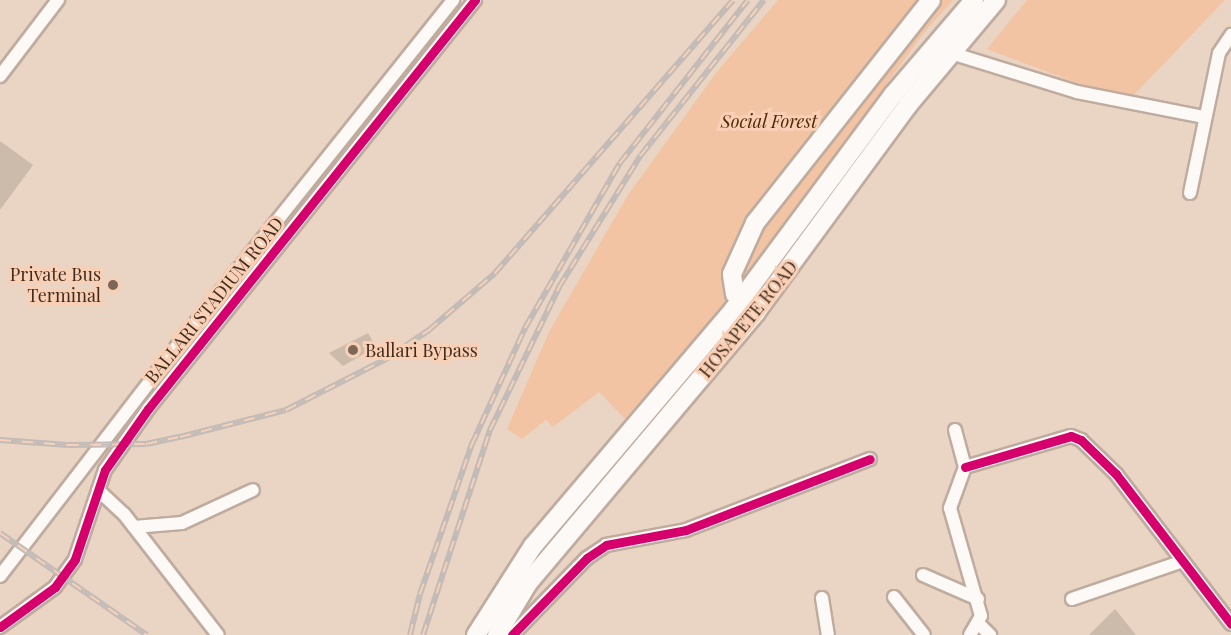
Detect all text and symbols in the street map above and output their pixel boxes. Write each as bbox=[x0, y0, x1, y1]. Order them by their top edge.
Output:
park label: Social Forest bbox=[720, 110, 818, 132]
street label: BALLARI STADIUM ROAD bbox=[140, 213, 288, 387]
street label: HOSAPETE ROAD bbox=[694, 256, 802, 382]
place label: Private Bus Terminal bbox=[10, 264, 101, 306]
marker: Private Bus Terminal bbox=[106, 278, 120, 292]
place label: Ballari Bypass bbox=[365, 339, 478, 361]
marker: Ballari Bypass bbox=[346, 343, 360, 357]

